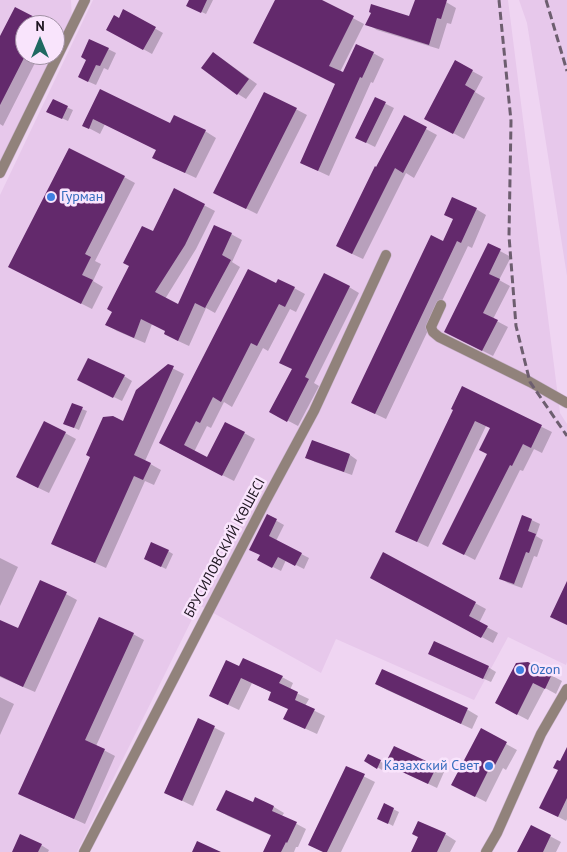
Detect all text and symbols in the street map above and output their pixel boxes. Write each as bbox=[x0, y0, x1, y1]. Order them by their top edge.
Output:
north arrow bbox=[15, 15, 65, 65]
text: N bbox=[35, 17, 45, 35]
place label: Гурман bbox=[61, 189, 103, 205]
marker: Гурман bbox=[45, 191, 57, 203]
street label: БРУСИЛОВСКИЙ КӨШЕСІ bbox=[181, 475, 269, 621]
place label: Ozon bbox=[530, 662, 560, 678]
marker: Ozon bbox=[514, 664, 526, 676]
place label: Казахский Свет bbox=[384, 758, 479, 774]
marker: Казахский Свет bbox=[483, 760, 495, 772]

